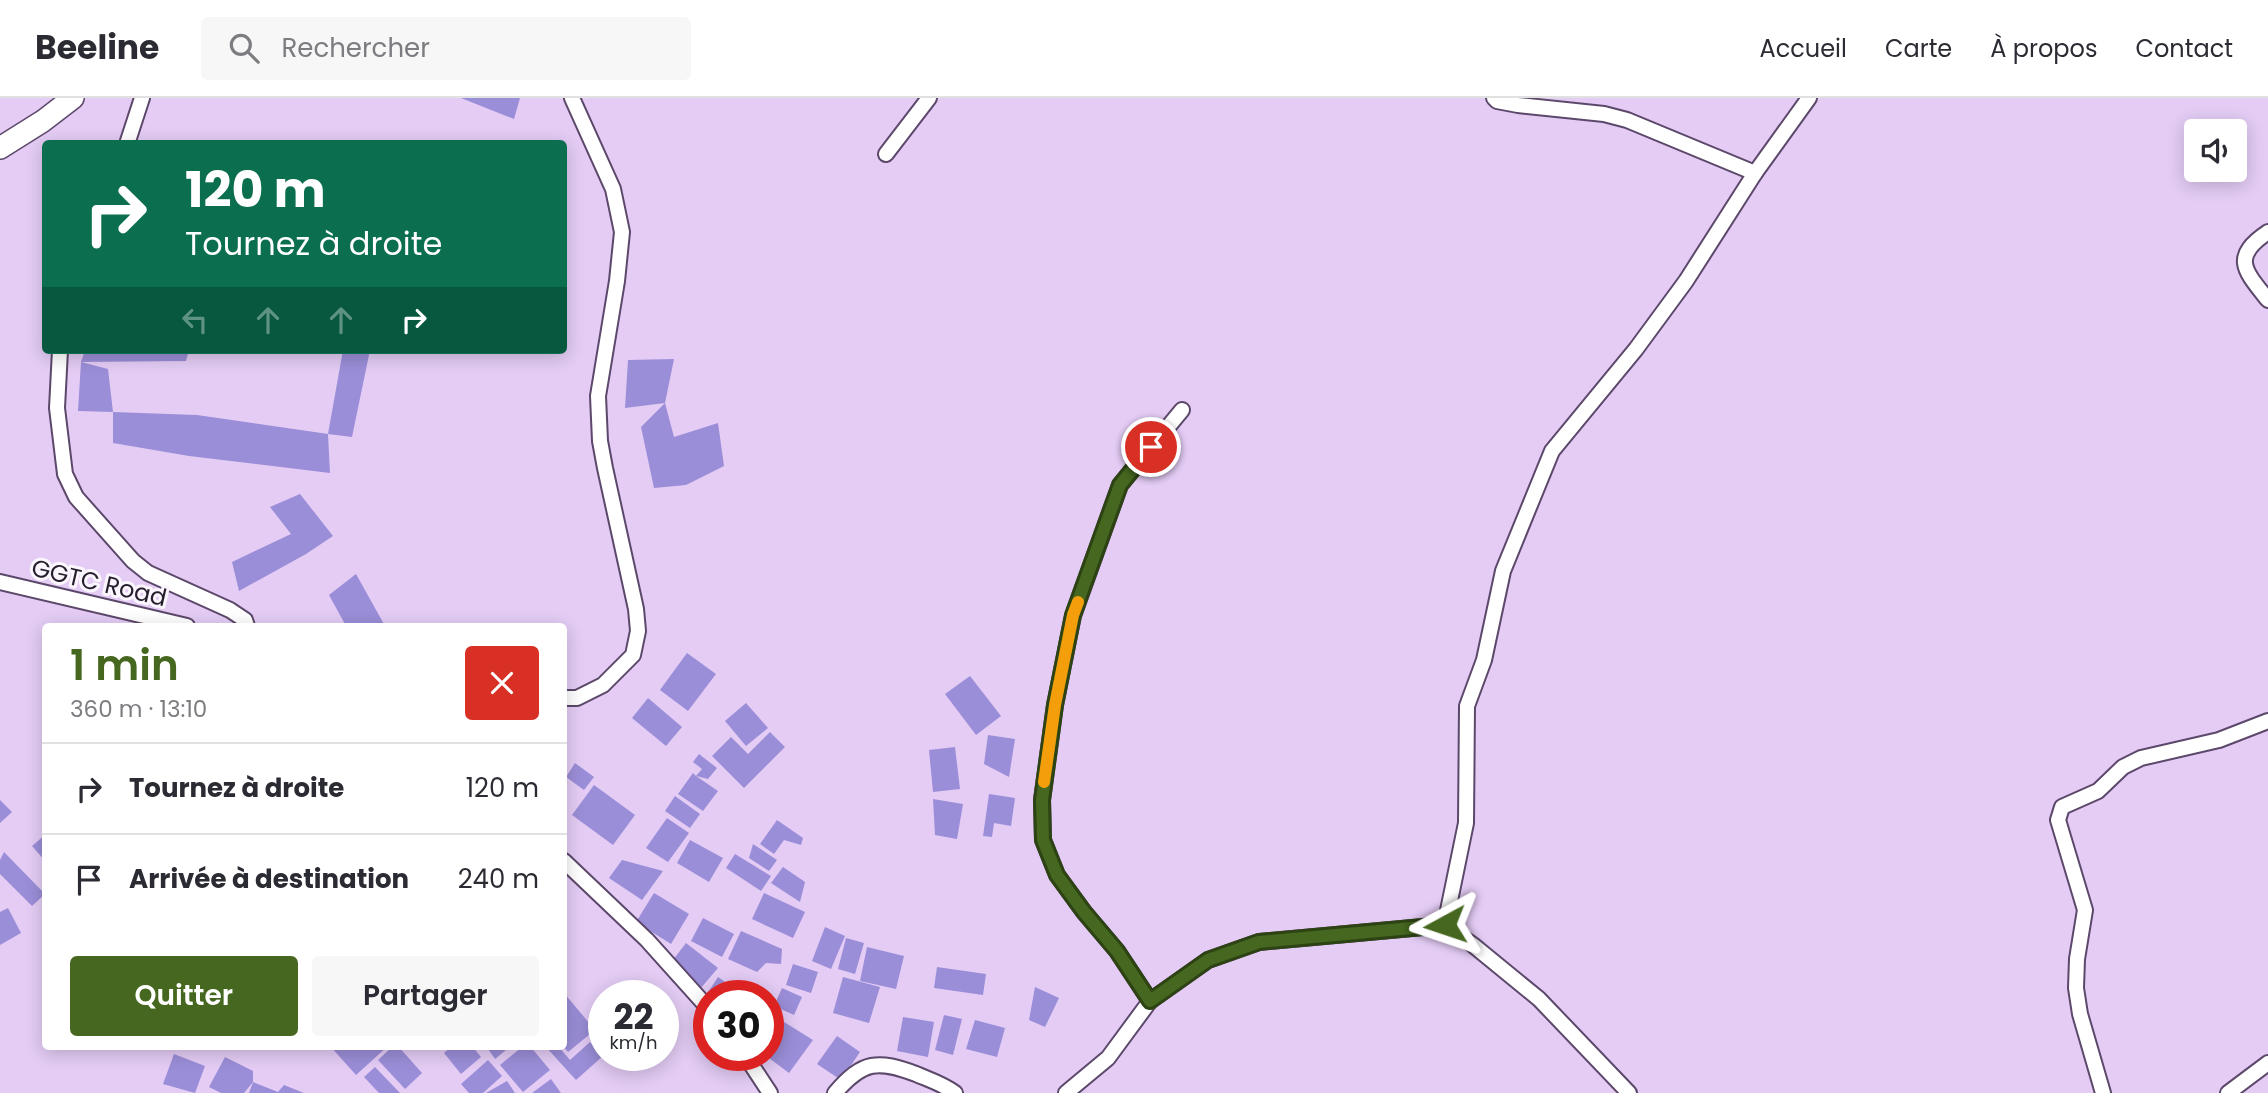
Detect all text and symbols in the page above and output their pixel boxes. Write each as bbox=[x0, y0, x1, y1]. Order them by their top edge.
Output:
search box bbox=[201, 17, 691, 80]
text: Beeline bbox=[35, 24, 159, 71]
icon: search bbox=[225, 29, 263, 67]
text: Rechercher bbox=[281, 30, 430, 66]
text: Accueil bbox=[1760, 32, 1847, 65]
text: Carte bbox=[1885, 32, 1952, 65]
text: À propos bbox=[1990, 32, 2097, 65]
text: Contact bbox=[2135, 32, 2233, 65]
map controls bbox=[2184, 119, 2247, 182]
button: sound bbox=[2184, 119, 2247, 182]
text: 120 m bbox=[185, 156, 326, 224]
icon: right bbox=[70, 168, 161, 259]
text: Tournez à droite bbox=[185, 221, 442, 266]
icon: left bbox=[176, 301, 214, 339]
icon: ahead bbox=[249, 301, 287, 339]
icon: ahead bbox=[322, 301, 360, 339]
icon: right bbox=[395, 301, 433, 339]
pin bbox=[1121, 417, 1181, 477]
icon: arrive bbox=[1132, 428, 1170, 466]
street label: GGTC Road bbox=[28, 551, 170, 614]
text: 1 min bbox=[70, 636, 179, 695]
button: close bbox=[465, 646, 539, 720]
text: 360 m · 13:10 bbox=[70, 693, 207, 725]
icon: right bbox=[70, 770, 108, 808]
text: Tournez à droite bbox=[129, 770, 344, 806]
text: 120 m bbox=[466, 770, 539, 806]
icon: arrive bbox=[70, 861, 108, 899]
text: Arrivée à destination bbox=[129, 861, 409, 897]
text: 240 m bbox=[458, 861, 539, 897]
position arrow bbox=[1408, 888, 1482, 962]
button: Quitter bbox=[70, 956, 298, 1036]
button: Partager bbox=[312, 956, 539, 1036]
speed limit sign: 30 bbox=[693, 980, 784, 1071]
text: 22 bbox=[614, 992, 653, 1041]
text: km/h bbox=[610, 1030, 657, 1055]

